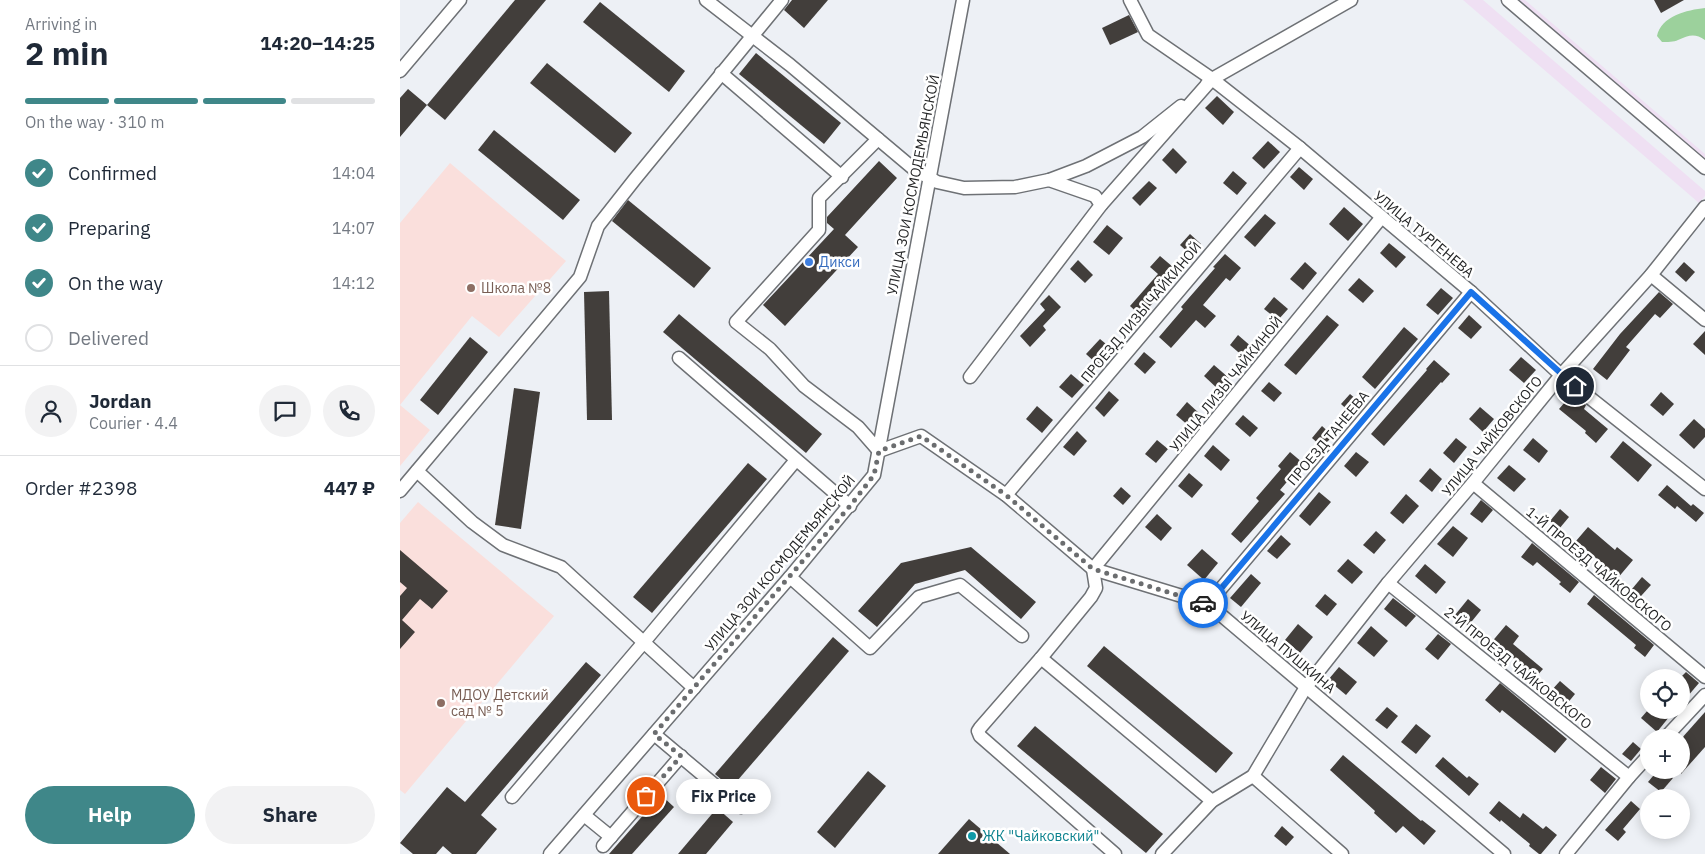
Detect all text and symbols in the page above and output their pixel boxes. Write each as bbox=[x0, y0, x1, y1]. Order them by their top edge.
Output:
text: Arriving in bbox=[25, 14, 97, 34]
text: 14:20–14:25 bbox=[260, 31, 375, 55]
text: 2 min bbox=[25, 32, 109, 74]
street label: УЛИЦА ЗОИ КОСМОДЕМЬЯНСКОЙ bbox=[882, 73, 943, 297]
text: On the way · 310 m bbox=[25, 112, 164, 132]
icon: check bbox=[25, 159, 53, 187]
text: Confirmed bbox=[68, 161, 157, 185]
text: 14:04 bbox=[332, 163, 375, 183]
street label: УЛИЦА ТУРГЕНЕВА bbox=[1370, 187, 1478, 281]
icon: check bbox=[25, 214, 53, 242]
text: Preparing bbox=[68, 216, 150, 240]
text: 14:07 bbox=[332, 218, 375, 238]
street label: ПРОЕЗД ЛИЗЫ ЧАЙКИНОЙ bbox=[1076, 237, 1205, 386]
place label: Дикси bbox=[819, 253, 860, 271]
marker: Дикси bbox=[803, 256, 815, 268]
icon: check bbox=[25, 269, 53, 297]
text: On the way bbox=[68, 271, 163, 295]
text: 14:12 bbox=[332, 273, 375, 293]
place label: Школа №8 bbox=[481, 279, 551, 297]
marker: Школа №8 bbox=[465, 282, 477, 294]
street label: УЛИЦА ЛИЗЫ ЧАЙКИНОЙ bbox=[1165, 312, 1286, 456]
text: Delivered bbox=[68, 326, 149, 350]
pin bbox=[1554, 365, 1596, 407]
street label: УЛИЦА ЧАЙКОВСКОГО bbox=[1437, 372, 1546, 500]
icon: home bbox=[1561, 372, 1589, 400]
button: person bbox=[25, 385, 77, 437]
button: chat bbox=[259, 385, 311, 437]
button: phone bbox=[323, 385, 375, 437]
street label: ПРОЕЗД ТАНЕЕВА bbox=[1283, 387, 1373, 489]
text: Jordan bbox=[89, 389, 152, 413]
text: Courier · 4.4 bbox=[89, 413, 178, 433]
street label: УЛИЦА ЗОИ КОСМОДЕМЬЯНСКОЙ bbox=[700, 471, 859, 655]
text: Order #2398 bbox=[25, 476, 137, 500]
text: 447 ₽ bbox=[324, 476, 375, 500]
street label: 1-Й ПРОЕЗД ЧАЙКОВСКОГО bbox=[1522, 502, 1676, 635]
courier bbox=[1178, 578, 1228, 628]
icon: car bbox=[1189, 589, 1217, 617]
street label: 2-Й ПРОЕЗД ЧАЙКОВСКОГО bbox=[1440, 602, 1596, 733]
street label: УЛИЦА ПУШКИНА bbox=[1237, 607, 1339, 697]
map controls bbox=[1640, 669, 1690, 839]
button: locate bbox=[1640, 669, 1690, 719]
place label: МДОУ Детский сад № 5 bbox=[451, 686, 549, 720]
marker: МДОУ Детский сад № 5 bbox=[435, 697, 447, 709]
button: + bbox=[1640, 729, 1690, 779]
pin bbox=[625, 775, 667, 817]
callout: Fix Price bbox=[676, 778, 771, 814]
icon: bag bbox=[632, 782, 660, 810]
button: Help bbox=[25, 786, 195, 844]
button: Share bbox=[205, 786, 375, 844]
text: Fix Price bbox=[691, 786, 756, 806]
button: − bbox=[1640, 789, 1690, 839]
place label: ЖК "Чайковский" bbox=[982, 827, 1099, 845]
marker: ЖК "Чайковский" bbox=[966, 830, 978, 842]

